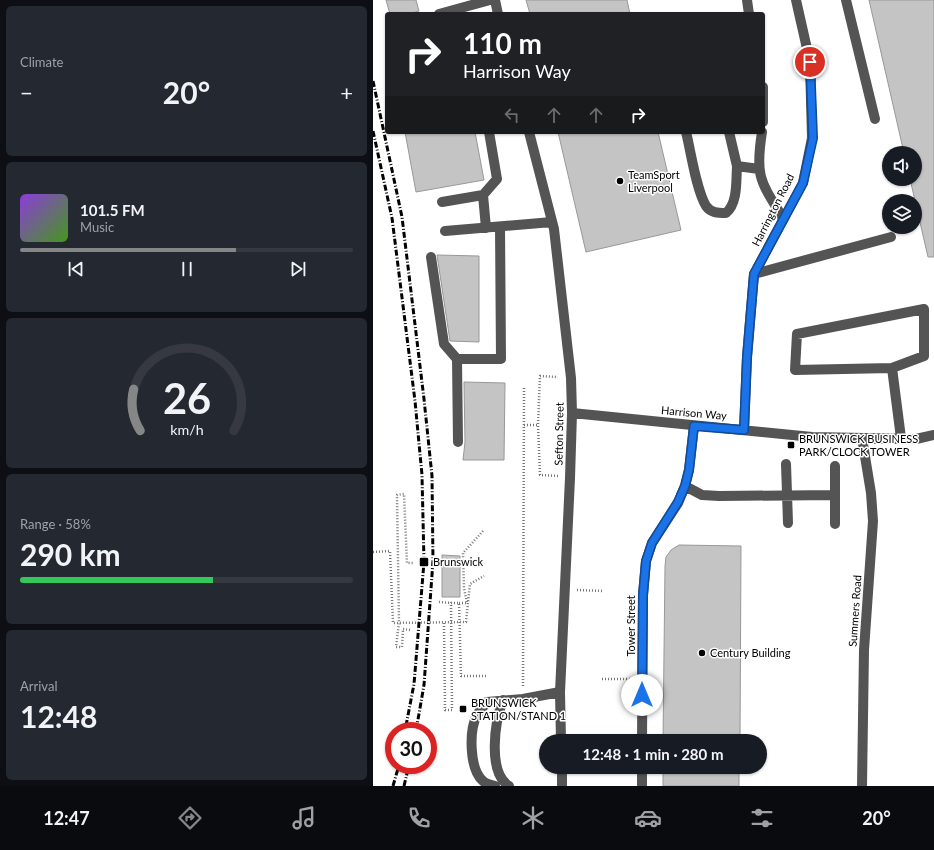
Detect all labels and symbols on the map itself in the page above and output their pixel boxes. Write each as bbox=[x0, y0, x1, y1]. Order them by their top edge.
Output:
pin bbox=[793, 45, 827, 79]
place label: TeamSport Liverpool bbox=[628, 168, 680, 194]
street label: Harrington Road bbox=[749, 171, 796, 248]
marker: TeamSport Liverpool bbox=[615, 176, 625, 186]
street label: Sefton Street bbox=[551, 402, 566, 466]
street label: Harrison Way bbox=[661, 403, 728, 422]
place label: BRUNSWICK BUSINESS PARK/CLOCK TOWER bbox=[799, 432, 918, 458]
marker: BRUNSWICK BUSINESS PARK/CLOCK TOWER bbox=[786, 440, 796, 450]
place label: Brunswick bbox=[433, 555, 484, 568]
marker: Brunswick bbox=[418, 556, 430, 568]
street label: Summers Road bbox=[846, 575, 863, 647]
street label: Tower Street bbox=[624, 595, 637, 657]
place label: Century Building bbox=[710, 646, 791, 659]
marker: Century Building bbox=[697, 648, 707, 658]
position arrow bbox=[621, 674, 663, 716]
place label: BRUNSWICK STATION/STAND 1 bbox=[471, 696, 566, 722]
marker: BRUNSWICK STATION/STAND 1 bbox=[458, 704, 468, 714]
speed limit sign: 30 bbox=[385, 722, 437, 774]

